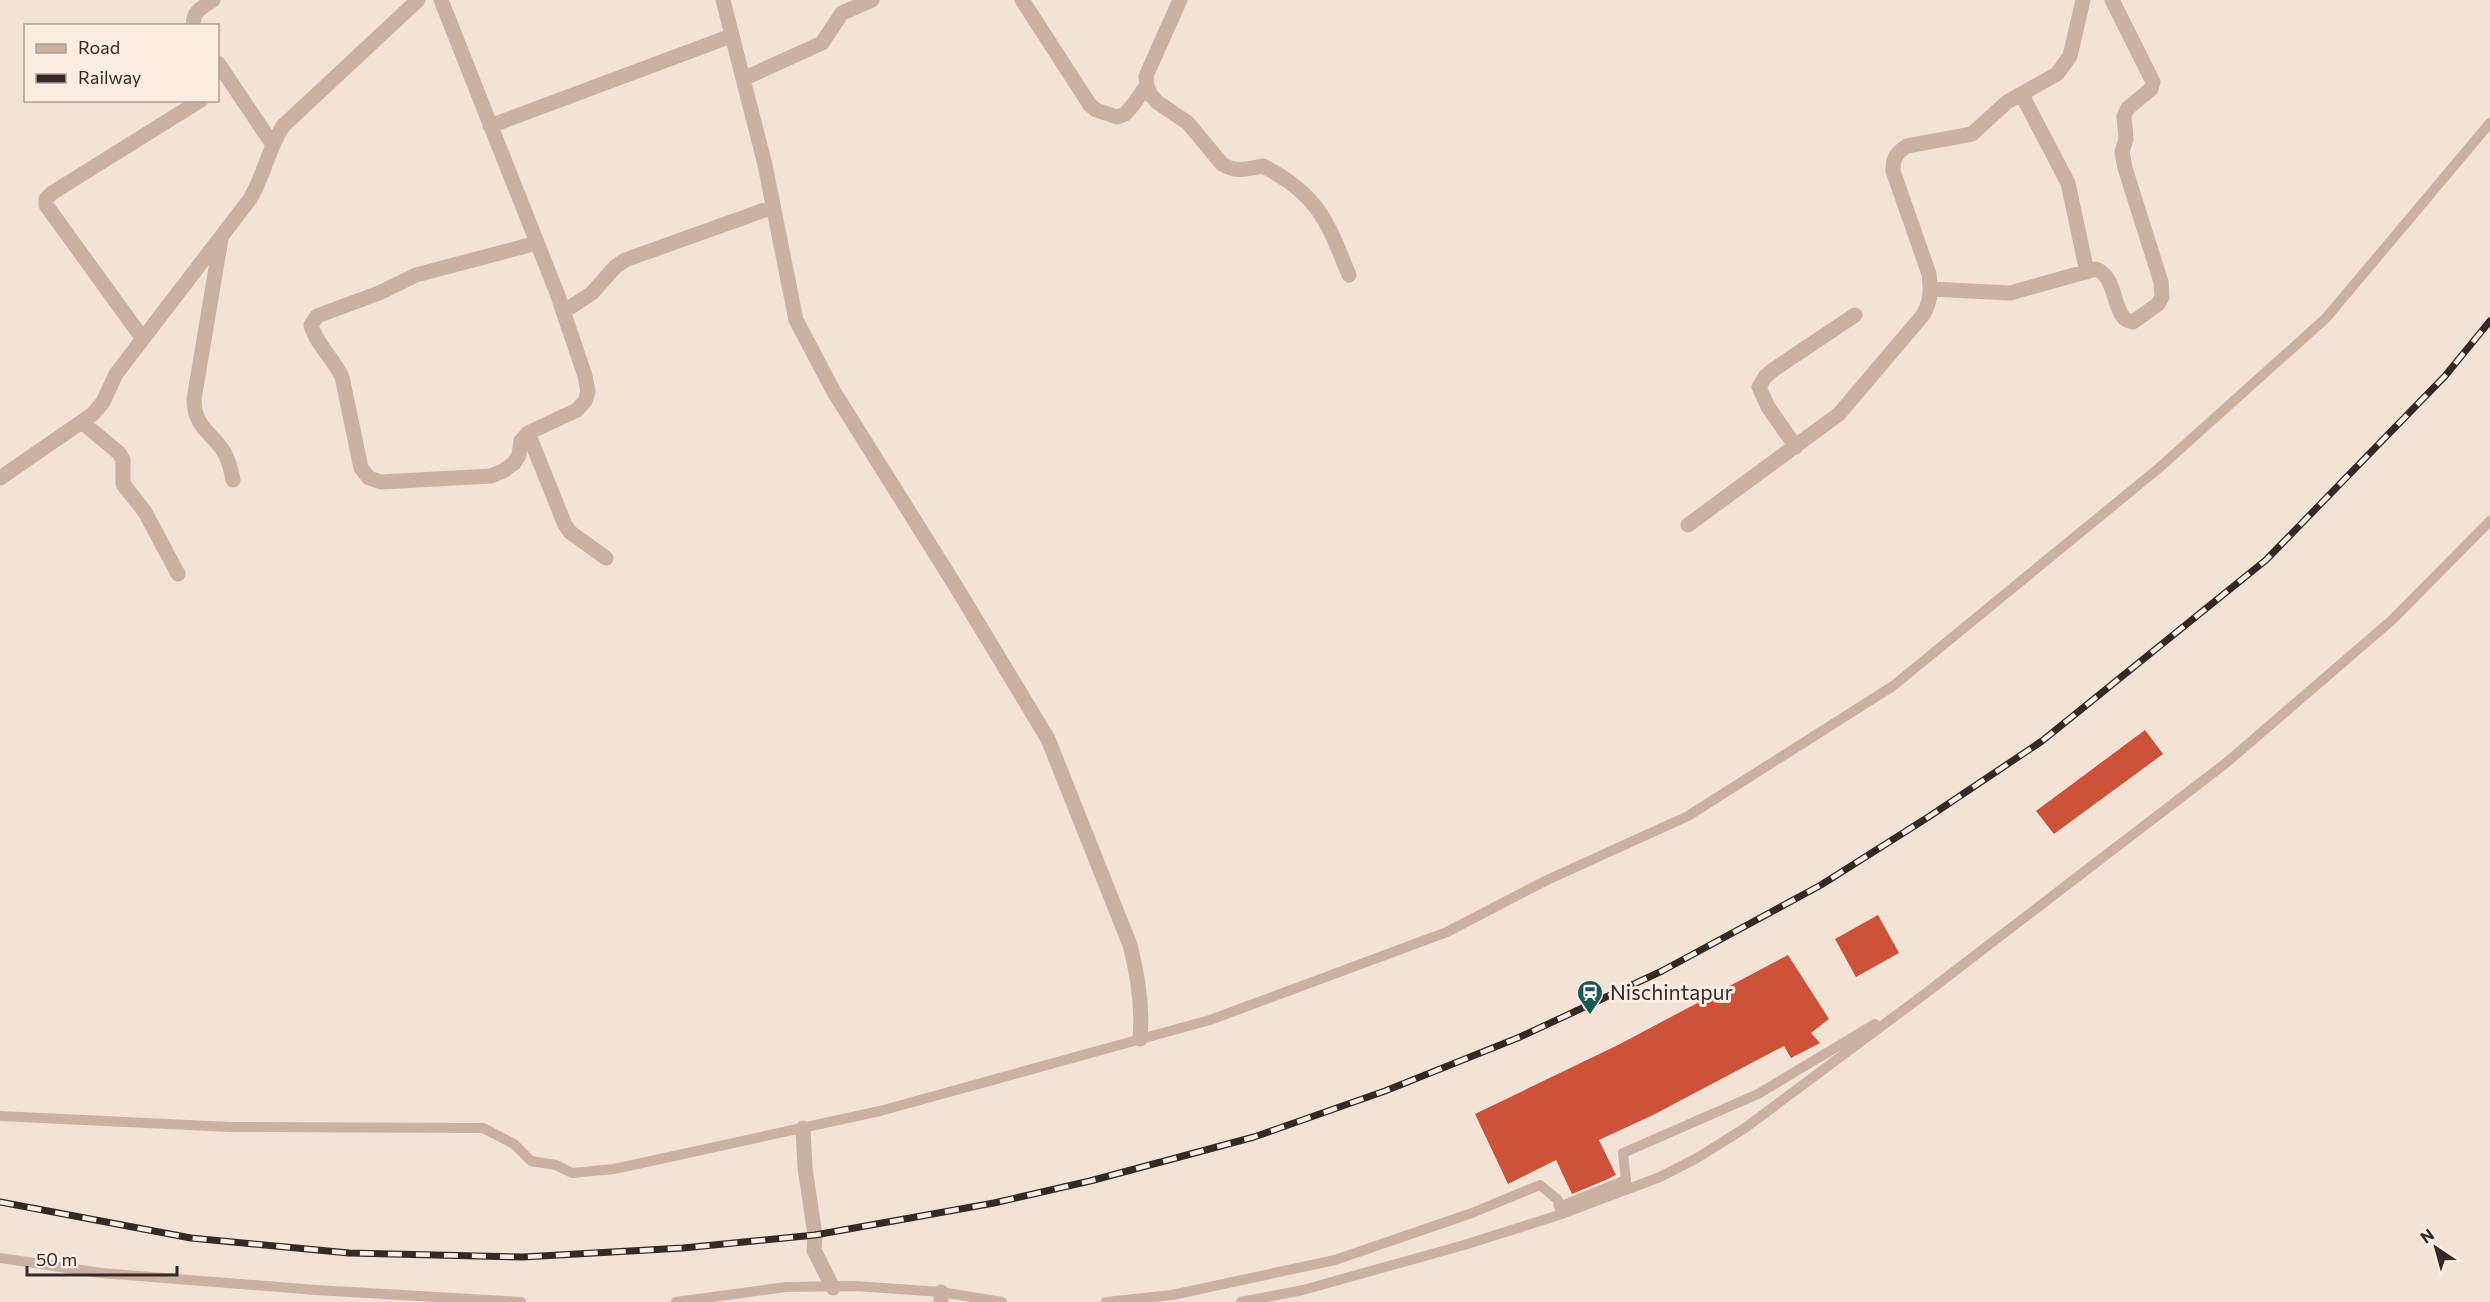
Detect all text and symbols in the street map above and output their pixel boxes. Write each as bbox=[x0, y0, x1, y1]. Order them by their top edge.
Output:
legend bbox=[24, 24, 219, 102]
text: Road bbox=[78, 36, 120, 58]
text: Railway bbox=[78, 66, 141, 88]
station icon: Nischintapur bbox=[1575, 978, 1605, 1016]
place label: Nischintapur bbox=[1610, 979, 1733, 1004]
north arrow bbox=[2406, 1218, 2466, 1278]
text: N bbox=[2416, 1224, 2437, 1247]
scale bar bbox=[27, 1239, 177, 1277]
text: 50 m bbox=[36, 1248, 77, 1270]

